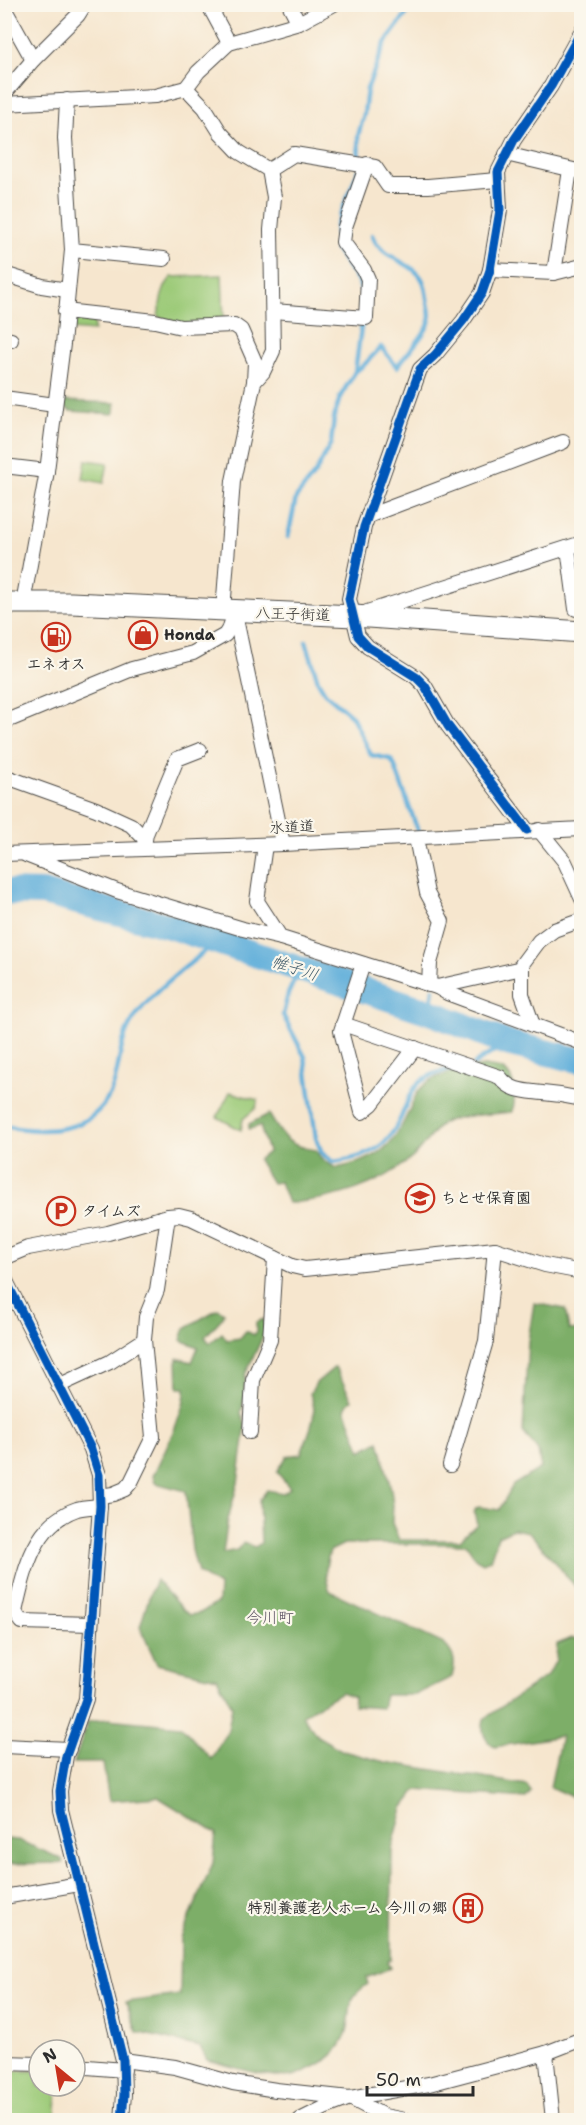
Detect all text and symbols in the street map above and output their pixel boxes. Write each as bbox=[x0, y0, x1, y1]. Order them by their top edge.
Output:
street label: 八王子街道 bbox=[255, 603, 331, 625]
shop icon: Honda bbox=[127, 619, 159, 651]
fuel station icon: エネオス bbox=[40, 621, 72, 653]
place label: Honda bbox=[164, 625, 216, 645]
place label: エネオス bbox=[26, 654, 86, 674]
street label: 水道道 bbox=[269, 816, 315, 838]
water label: 帷子川 bbox=[269, 951, 321, 985]
school or university icon: ちとせ保育園 bbox=[404, 1182, 436, 1214]
place label: ちとせ保育園 bbox=[441, 1188, 531, 1208]
parking icon: タイムズ bbox=[45, 1195, 77, 1227]
place label: タイムズ bbox=[82, 1201, 141, 1221]
district label: 今川町 bbox=[246, 1607, 294, 1628]
building icon: 特別養護老人ホーム 今川の郷 bbox=[452, 1892, 484, 1924]
place label: 特別養護老人ホーム 今川の郷 bbox=[247, 1898, 447, 1918]
north arrow bbox=[27, 2038, 87, 2098]
text: N bbox=[39, 2043, 60, 2068]
scale bar bbox=[367, 2059, 474, 2097]
text: 50 m bbox=[376, 2068, 421, 2092]

